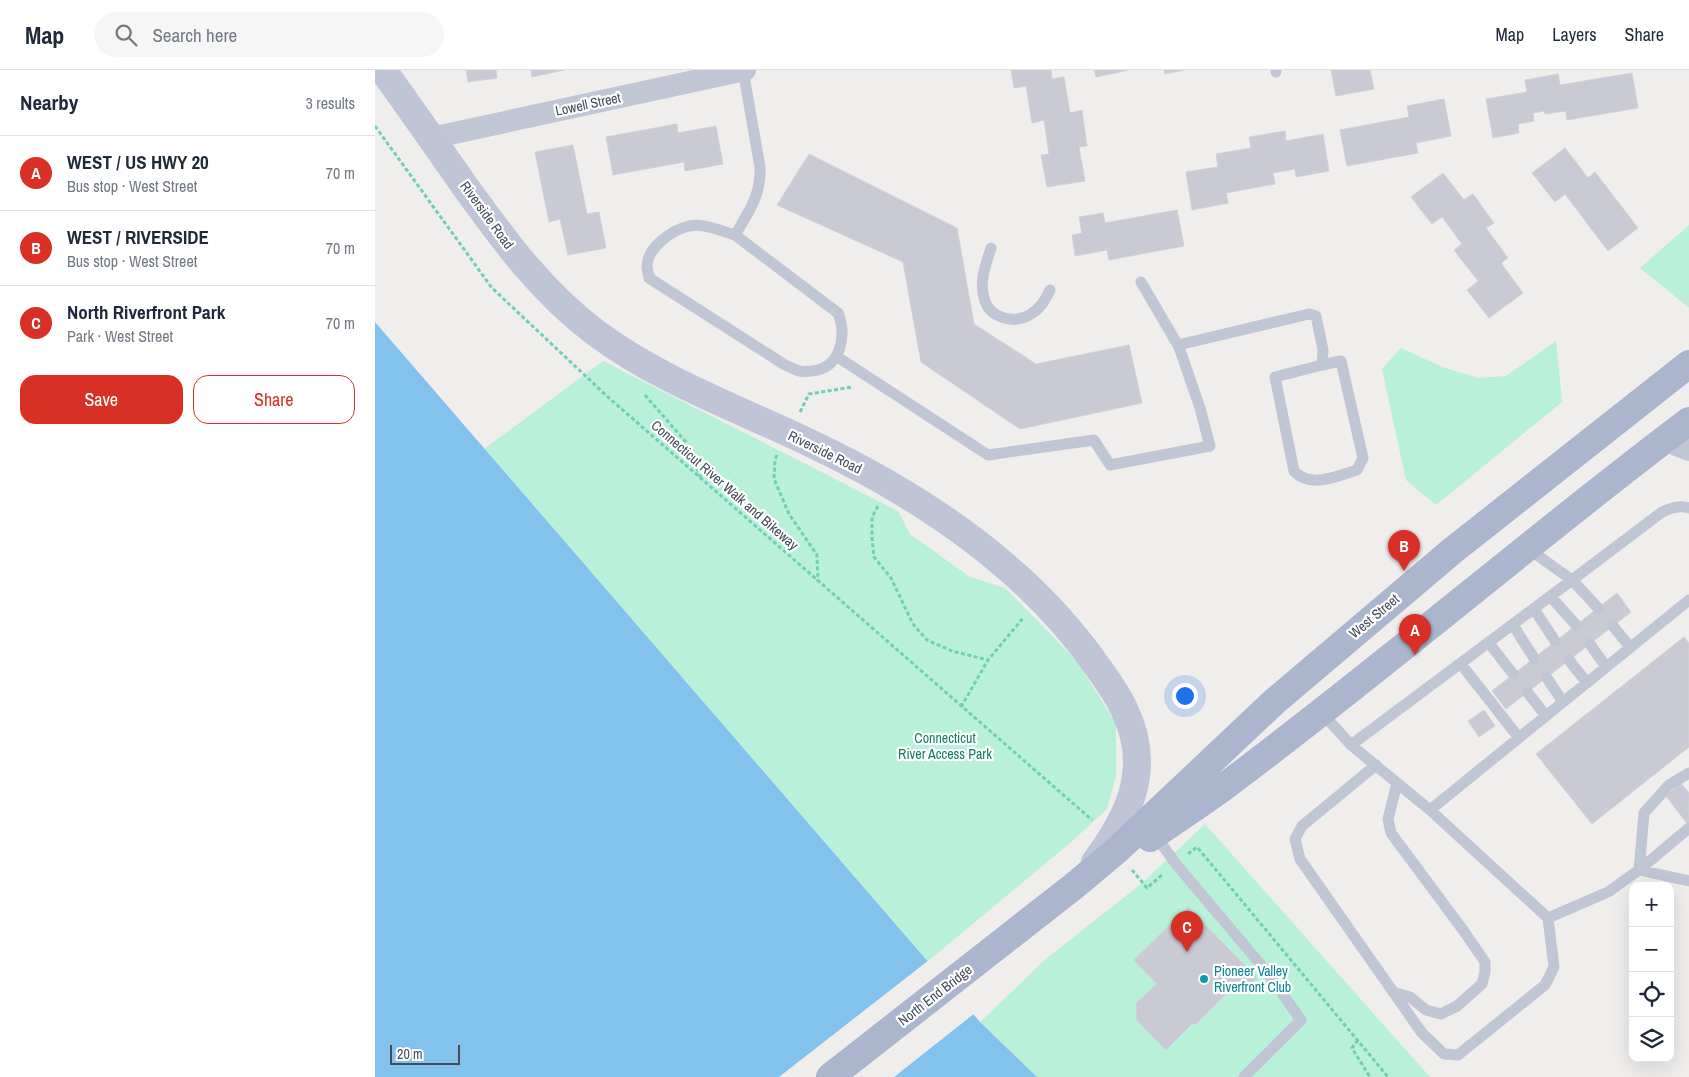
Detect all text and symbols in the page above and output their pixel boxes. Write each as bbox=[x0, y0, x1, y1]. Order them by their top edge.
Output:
search box bbox=[94, 12, 444, 57]
text: Map bbox=[25, 19, 64, 51]
icon: search bbox=[112, 21, 140, 49]
text: Search here bbox=[152, 22, 237, 48]
text: Map bbox=[1496, 22, 1524, 47]
text: Layers bbox=[1552, 22, 1597, 47]
text: Share bbox=[1625, 22, 1664, 47]
text: Nearby bbox=[20, 88, 78, 117]
street label: Lowell Street bbox=[554, 88, 622, 120]
text: 3 results bbox=[305, 92, 355, 114]
text: WEST / US HWY 20 bbox=[67, 149, 209, 175]
text: A bbox=[31, 162, 41, 184]
text: 70 m bbox=[326, 162, 355, 184]
text: Bus stop · West Street bbox=[67, 175, 197, 197]
street label: Riverside Road bbox=[456, 177, 518, 253]
text: WEST / RIVERSIDE bbox=[67, 224, 209, 250]
text: B bbox=[31, 237, 41, 259]
text: 70 m bbox=[326, 237, 355, 259]
text: Bus stop · West Street bbox=[67, 250, 197, 272]
text: North Riverfront Park bbox=[67, 299, 225, 325]
text: C bbox=[31, 312, 41, 334]
text: 70 m bbox=[326, 312, 355, 334]
text: Park · West Street bbox=[67, 325, 173, 347]
button: Save bbox=[20, 375, 183, 424]
button: Share bbox=[193, 375, 355, 424]
street label: Connecticut River Walk and Bikeway bbox=[648, 416, 802, 554]
street label: Riverside Road bbox=[785, 426, 865, 478]
pin: B bbox=[1388, 530, 1420, 571]
street label: West Street bbox=[1345, 590, 1403, 642]
pin: A bbox=[1399, 614, 1431, 655]
your location bbox=[1172, 683, 1198, 709]
park label: Connecticut River Access Park bbox=[898, 729, 992, 763]
map controls bbox=[1629, 882, 1674, 1062]
button: + bbox=[1629, 882, 1674, 927]
pin: C bbox=[1171, 911, 1203, 952]
button: − bbox=[1629, 927, 1674, 972]
street label: North End Bridge bbox=[895, 961, 975, 1029]
place label: Pioneer Valley Riverfront Club bbox=[1214, 962, 1291, 996]
button: locate bbox=[1629, 972, 1674, 1017]
marker: Pioneer Valley Riverfront Club bbox=[1198, 973, 1210, 985]
button: layers bbox=[1629, 1017, 1674, 1062]
scale bar bbox=[390, 1042, 460, 1065]
text: 20 m bbox=[397, 1045, 423, 1063]

